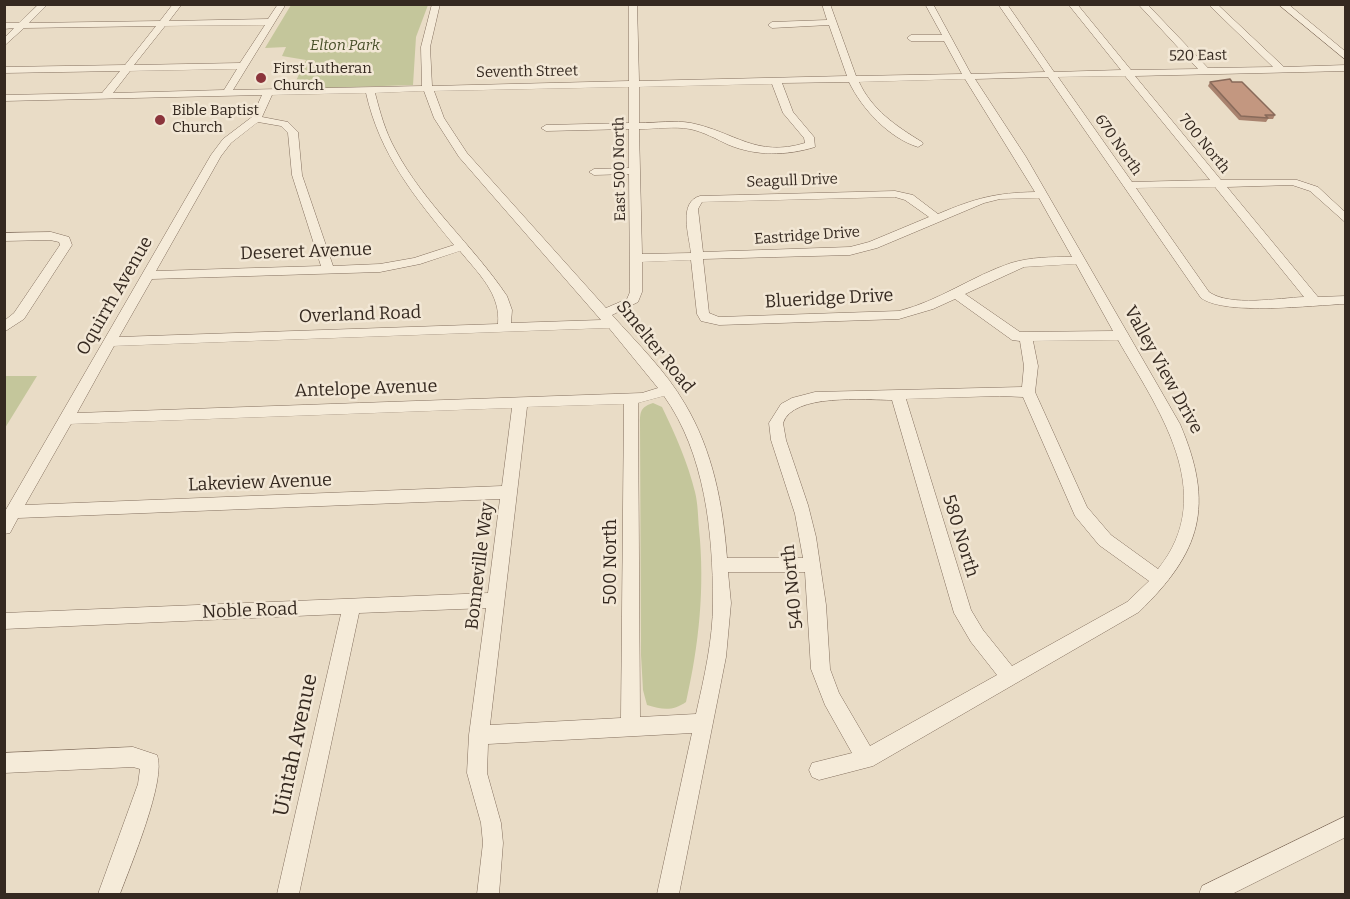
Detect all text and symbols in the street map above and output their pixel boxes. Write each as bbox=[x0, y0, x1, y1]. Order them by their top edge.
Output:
park label: Elton Park bbox=[310, 37, 380, 55]
street label: 520 East bbox=[1169, 46, 1227, 66]
place label: First Lutheran Church bbox=[273, 60, 372, 95]
street label: Seventh Street bbox=[476, 62, 578, 82]
marker: First Lutheran Church bbox=[254, 71, 268, 85]
place label: Bible Baptist Church bbox=[172, 102, 259, 137]
street label: 670 North bbox=[1091, 111, 1145, 179]
street label: 700 North bbox=[1175, 111, 1233, 177]
marker: Bible Baptist Church bbox=[153, 113, 167, 127]
street label: East 500 North bbox=[610, 117, 630, 221]
street label: Seagull Drive bbox=[746, 170, 838, 192]
street label: Eastridge Drive bbox=[754, 223, 860, 249]
street label: Oquirrh Avenue bbox=[72, 233, 158, 359]
street label: Deseret Avenue bbox=[240, 239, 372, 265]
street label: Blueridge Drive bbox=[764, 285, 894, 313]
street label: Smelter Road bbox=[611, 297, 699, 397]
street label: Overland Road bbox=[298, 302, 422, 328]
street label: Valley View Drive bbox=[1119, 302, 1207, 438]
street label: Antelope Avenue bbox=[294, 376, 438, 402]
street label: Lakeview Avenue bbox=[188, 470, 332, 496]
street label: 580 North bbox=[937, 492, 983, 580]
street label: Bonneville Way bbox=[461, 501, 499, 631]
street label: 500 North bbox=[600, 519, 622, 605]
street label: 540 North bbox=[778, 544, 808, 630]
street label: Noble Road bbox=[202, 599, 298, 623]
street label: Uintah Avenue bbox=[269, 671, 323, 819]

